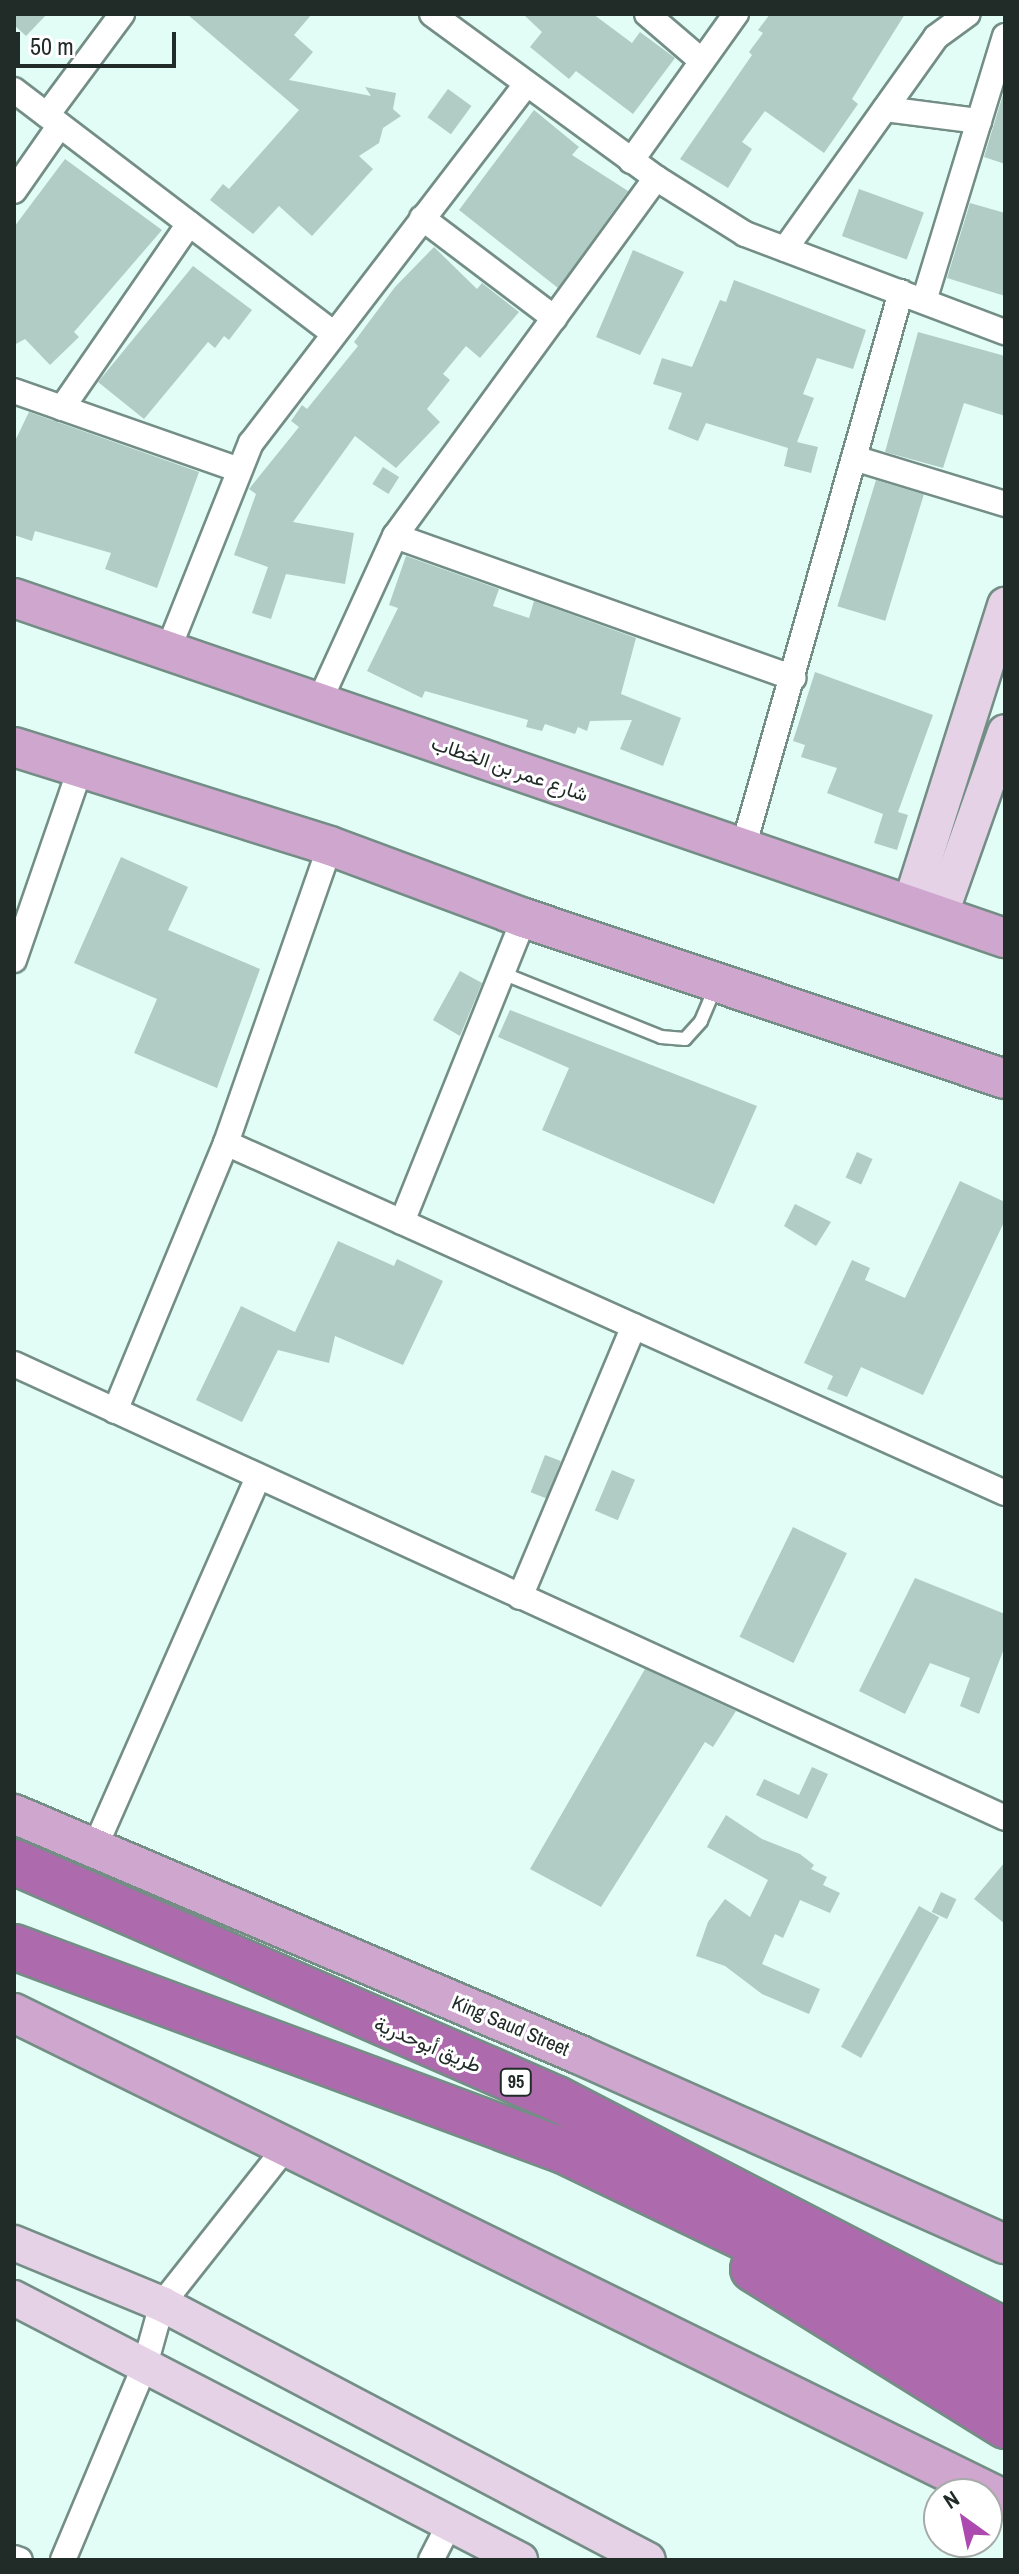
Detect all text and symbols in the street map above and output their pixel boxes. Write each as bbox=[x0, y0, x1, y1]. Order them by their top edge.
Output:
scale bar bbox=[20, 16, 180, 66]
text: 50 m bbox=[30, 30, 74, 62]
street label: شارع عمر بن الخطاب bbox=[429, 730, 591, 806]
street label: King Saud Street bbox=[449, 1990, 573, 2060]
street label: طريق أبوحدرية bbox=[371, 2011, 485, 2077]
road number: 95 bbox=[498, 2068, 534, 2096]
north arrow bbox=[923, 2478, 1003, 2558]
text: N bbox=[937, 2483, 965, 2516]

